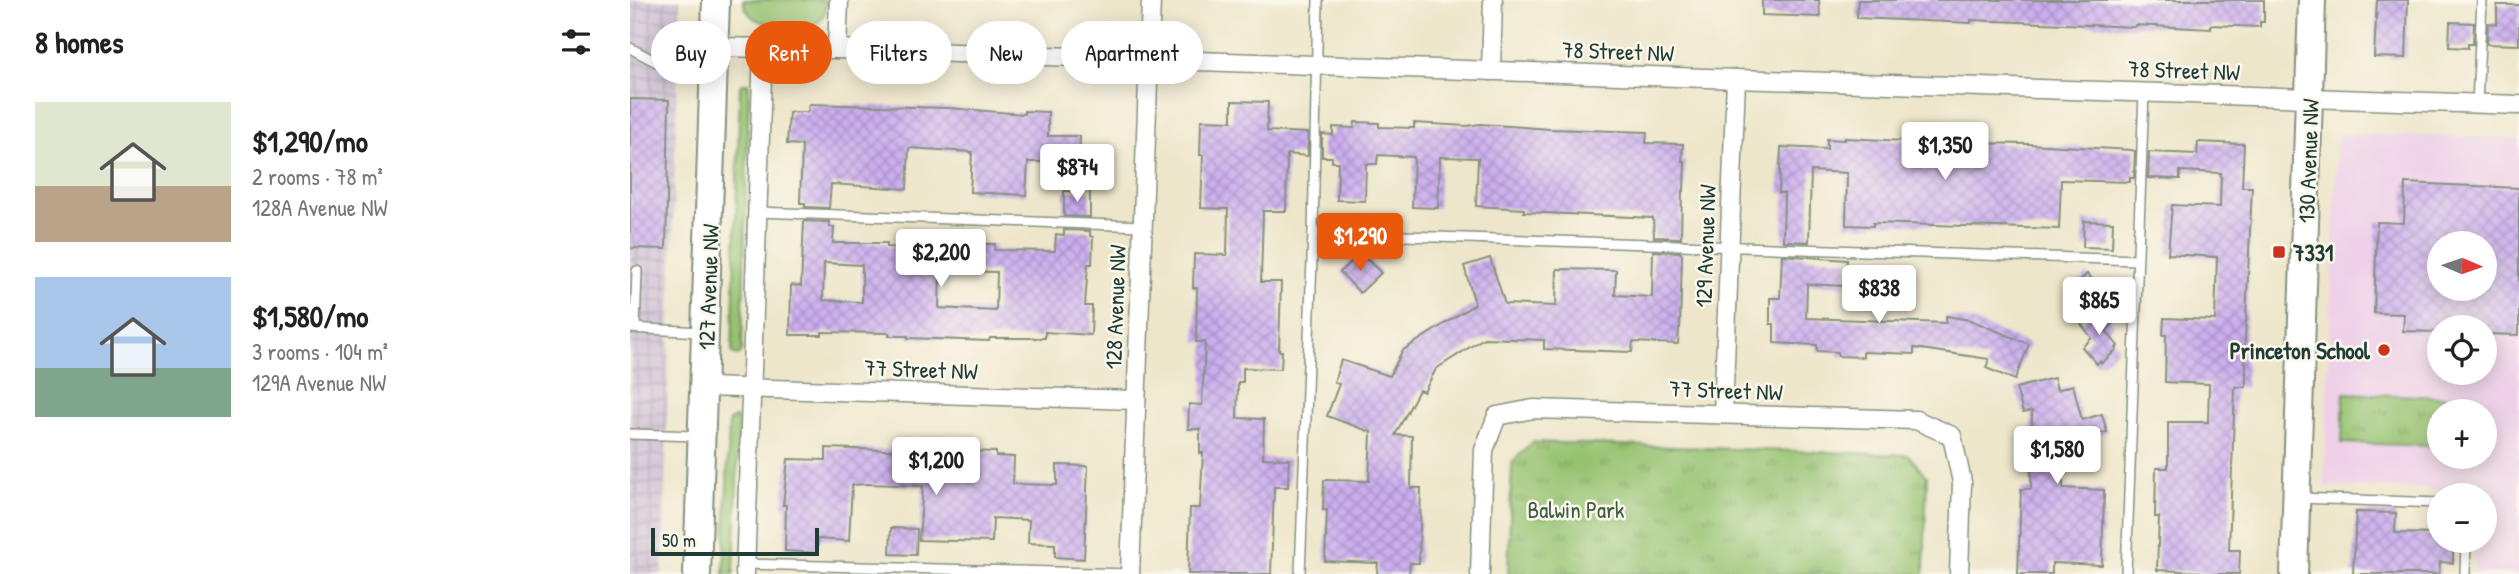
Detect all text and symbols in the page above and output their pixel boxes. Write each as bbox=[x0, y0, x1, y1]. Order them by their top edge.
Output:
chip: Buy bbox=[651, 21, 731, 84]
chip: Rent bbox=[745, 21, 832, 84]
chip: Filters bbox=[846, 21, 952, 84]
chip: New bbox=[966, 21, 1047, 84]
chip: Apartment bbox=[1061, 21, 1203, 84]
text: 8 homes bbox=[35, 22, 123, 62]
icon: filters bbox=[557, 23, 595, 61]
street label: 78 Street NW bbox=[1562, 34, 1674, 68]
street label: 78 Street NW bbox=[2128, 53, 2240, 87]
street label: 130 Avenue NW bbox=[2290, 98, 2326, 224]
text: $1,290/mo bbox=[252, 121, 368, 161]
pin: $1,350 bbox=[1888, 122, 2002, 182]
text: $1,350 bbox=[1918, 129, 1973, 160]
icon: home bbox=[91, 130, 175, 214]
pin: $874 bbox=[1036, 144, 1118, 204]
text: $874 bbox=[1056, 151, 1098, 182]
text: 2 rooms · 78 m² bbox=[252, 161, 383, 192]
street label: 129 Avenue NW bbox=[1687, 184, 1723, 308]
text: 128A Avenue NW bbox=[252, 192, 388, 223]
pin: $1,290 bbox=[1303, 214, 1417, 273]
text: $1,290 bbox=[1333, 220, 1387, 251]
street label: 127 Avenue NW bbox=[690, 224, 726, 350]
pin: $2,200 bbox=[884, 230, 998, 289]
north arrow bbox=[2427, 231, 2497, 301]
map controls bbox=[2427, 231, 2497, 553]
text: $2,200 bbox=[912, 236, 970, 267]
place label: 7331 bbox=[2292, 237, 2333, 268]
street label: 128 Avenue NW bbox=[1097, 244, 1133, 370]
marker: 7331 bbox=[2271, 244, 2287, 260]
pin: $838 bbox=[1838, 266, 1920, 325]
text: $838 bbox=[1858, 272, 1900, 303]
pin: $865 bbox=[2058, 278, 2140, 337]
text: $865 bbox=[2079, 284, 2119, 315]
text: $1,580/mo bbox=[252, 296, 368, 336]
icon: home bbox=[91, 305, 175, 389]
button: locate bbox=[2427, 315, 2497, 385]
place label: Princeton School bbox=[2230, 335, 2371, 366]
text: 3 rooms · 104 m² bbox=[252, 336, 388, 367]
marker: Princeton School bbox=[2376, 342, 2392, 358]
street label: 77 Street NW bbox=[864, 352, 978, 386]
text: 129A Avenue NW bbox=[252, 367, 386, 398]
street label: 77 Street NW bbox=[1669, 373, 1783, 407]
button: + bbox=[2427, 399, 2497, 469]
pin: $1,580 bbox=[2000, 426, 2114, 486]
text: $1,580 bbox=[2030, 433, 2084, 464]
pin: $1,200 bbox=[879, 438, 993, 497]
text: $1,200 bbox=[908, 444, 964, 475]
button: − bbox=[2427, 483, 2497, 553]
park label: Balwin Park bbox=[1528, 494, 1625, 525]
scale bar bbox=[651, 525, 819, 557]
text: 50 m bbox=[662, 527, 696, 553]

